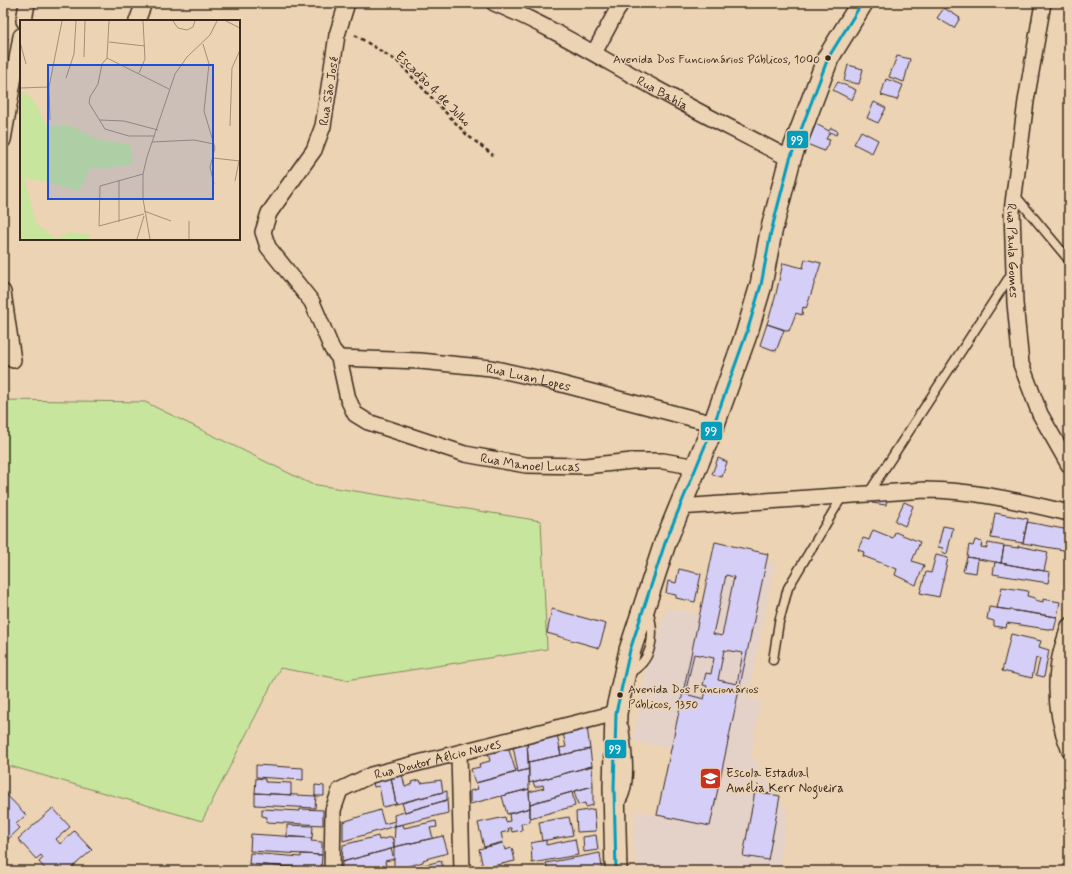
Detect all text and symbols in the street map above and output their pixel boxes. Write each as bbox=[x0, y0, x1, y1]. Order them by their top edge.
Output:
inset map bbox=[20, 20, 240, 240]
street label: Escadão 4 de Julho bbox=[392, 48, 475, 131]
place label: Avenida Dos Funcionários Públicos, 1000 bbox=[613, 52, 820, 68]
marker: Avenida Dos Funcionários Públicos, 1000 bbox=[823, 53, 833, 63]
street label: Rua São José bbox=[316, 55, 343, 127]
street label: Rua Bahía bbox=[633, 73, 691, 115]
line badge: 99 bbox=[786, 130, 809, 149]
text: 99 bbox=[791, 134, 803, 148]
street label: Rua Paula Gomes bbox=[1002, 202, 1022, 298]
street label: Rua Luan Lopes bbox=[485, 361, 573, 396]
line badge: 99 bbox=[700, 421, 723, 441]
text: 99 bbox=[705, 425, 717, 439]
street label: Rua Manoel Lucas bbox=[479, 450, 580, 476]
place label: Avenida Dos Funcionários Públicos, 1350 bbox=[628, 682, 759, 713]
marker: Avenida Dos Funcionários Públicos, 1350 bbox=[615, 690, 625, 700]
street label: Rua Doutor Aélcio Neves bbox=[373, 736, 503, 784]
line badge: 99 bbox=[604, 739, 627, 759]
text: 99 bbox=[609, 743, 621, 757]
place label: Escola Estadual Amélia Kerr Nogueira bbox=[726, 765, 844, 799]
school or university icon: Escola Estadual Amélia Kerr Nogueira bbox=[698, 766, 724, 792]

